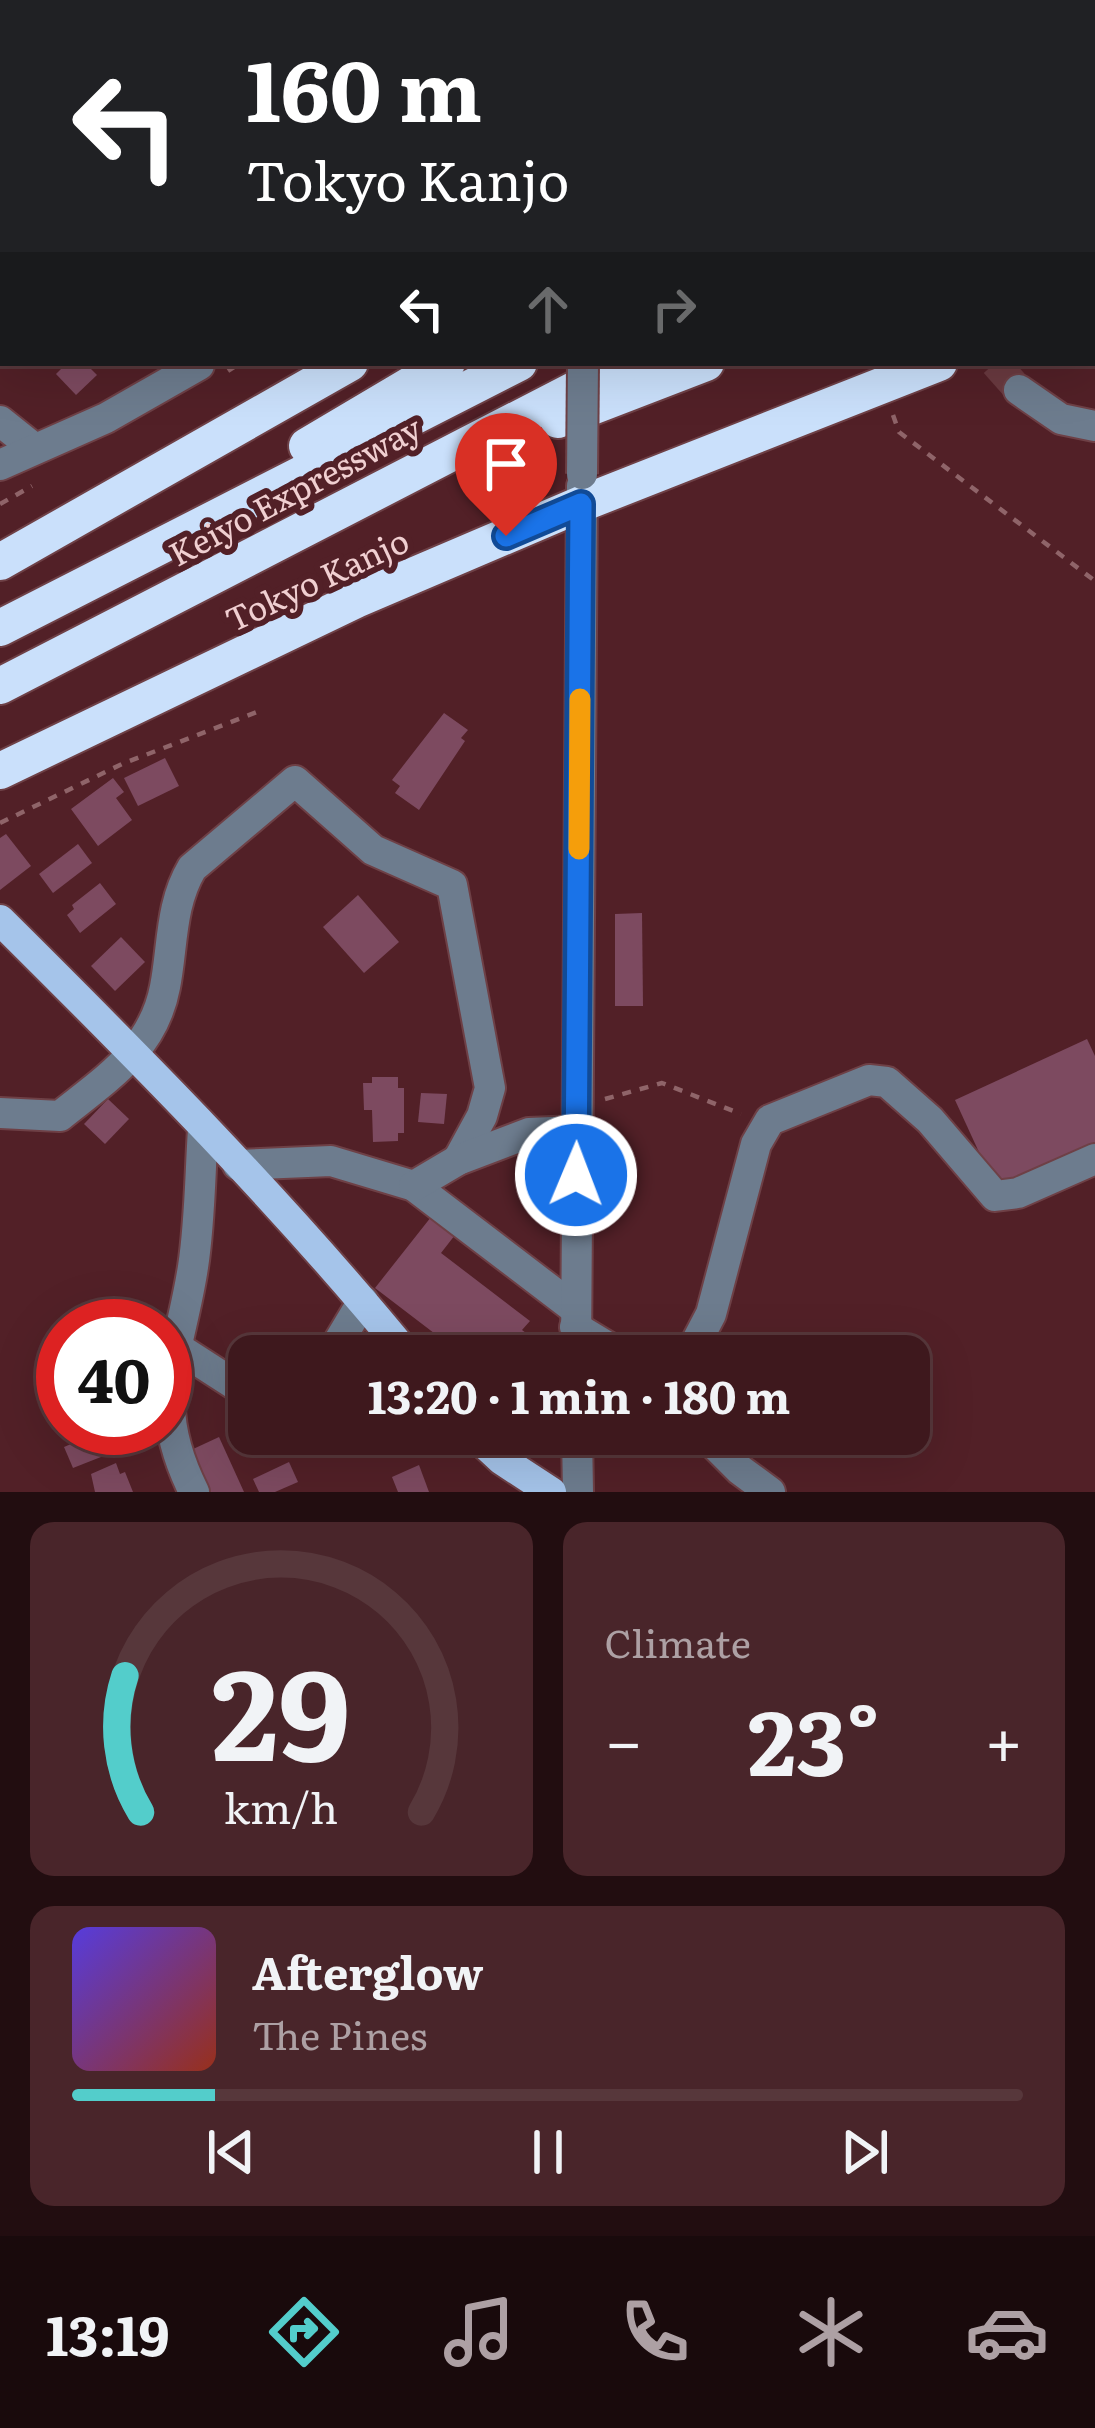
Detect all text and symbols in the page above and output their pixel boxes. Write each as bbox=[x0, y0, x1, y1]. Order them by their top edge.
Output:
text: 160 m bbox=[246, 23, 482, 148]
icon: left bbox=[48, 48, 204, 204]
text: Tokyo Kanjo bbox=[246, 137, 569, 218]
icon: left bbox=[389, 276, 455, 342]
icon: ahead bbox=[515, 276, 581, 342]
icon: right bbox=[641, 276, 707, 342]
street label: Keiyo Expressway bbox=[159, 402, 429, 576]
pin bbox=[455, 413, 557, 536]
icon: arrive bbox=[473, 431, 539, 497]
street label: Tokyo Kanjo bbox=[216, 514, 416, 642]
position arrow bbox=[513, 1112, 639, 1238]
speed limit sign: 40 bbox=[36, 1299, 192, 1455]
text: 13:20 · 1 min · 180 m bbox=[368, 1361, 790, 1428]
text: Climate bbox=[605, 1612, 751, 1670]
text: 29 bbox=[212, 1614, 351, 1799]
text: 23° bbox=[748, 1670, 880, 1804]
text: − bbox=[605, 1688, 643, 1786]
text: + bbox=[985, 1688, 1023, 1786]
text: km/h bbox=[224, 1774, 338, 1837]
text: Afterglow bbox=[252, 1937, 483, 2004]
text: The Pines bbox=[252, 2004, 427, 2062]
icon: previous bbox=[198, 2119, 264, 2185]
icon: pause bbox=[515, 2119, 581, 2185]
icon: next bbox=[832, 2119, 898, 2185]
icon: directions bbox=[262, 2290, 346, 2374]
icon: music bbox=[437, 2290, 521, 2374]
icon: phone bbox=[613, 2290, 697, 2374]
icon: climate bbox=[789, 2290, 873, 2374]
icon: car bbox=[965, 2290, 1049, 2374]
text: 13:19 bbox=[46, 2292, 170, 2373]

